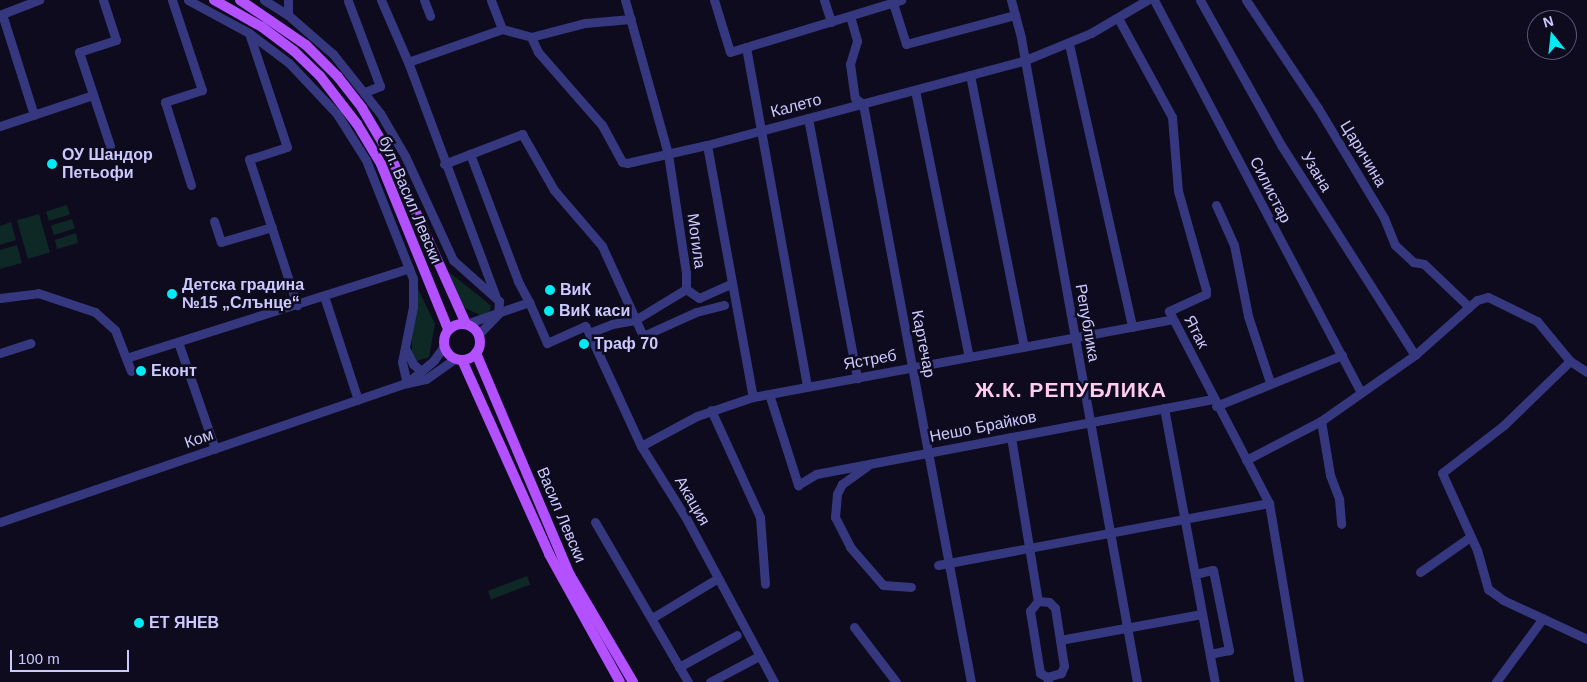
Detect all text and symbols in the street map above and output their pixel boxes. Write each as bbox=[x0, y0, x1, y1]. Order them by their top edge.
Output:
north arrow bbox=[1527, 10, 1577, 60]
text: N bbox=[1541, 12, 1555, 31]
street label: Калето bbox=[768, 90, 824, 122]
street label: Царичина bbox=[1336, 117, 1390, 191]
street label: бул. Васил Левски bbox=[374, 133, 446, 267]
place label: ОУ Шандор Петьофи bbox=[62, 145, 153, 183]
street label: Узана bbox=[1297, 149, 1335, 195]
street label: Силистар bbox=[1245, 154, 1295, 226]
marker: ОУ Шандор Петьофи bbox=[46, 158, 58, 170]
street label: Могила bbox=[683, 212, 709, 270]
place label: Детска градина №15 „Слънце“ bbox=[182, 275, 304, 313]
place label: ВиК bbox=[560, 280, 591, 300]
street label: Република bbox=[1071, 283, 1103, 363]
marker: ВиК bbox=[544, 284, 556, 296]
marker: Детска градина №15 „Слънце“ bbox=[166, 288, 178, 300]
place label: ВиК каси bbox=[559, 301, 630, 321]
marker: ВиК каси bbox=[543, 305, 555, 317]
street label: Картечар bbox=[907, 309, 939, 379]
street label: Ятак bbox=[1180, 312, 1212, 352]
place label: Траф 70 bbox=[594, 334, 658, 354]
marker: Траф 70 bbox=[578, 338, 590, 350]
street label: Ястреб bbox=[842, 346, 898, 374]
place label: Еконт bbox=[151, 361, 197, 381]
marker: Еконт bbox=[135, 365, 147, 377]
district label: Ж.К. РЕПУБЛИКА bbox=[973, 377, 1169, 403]
street label: Нешо Брайков bbox=[928, 407, 1038, 447]
street label: Ком bbox=[182, 425, 216, 453]
street label: Васил Левски bbox=[532, 464, 590, 566]
street label: Акация bbox=[670, 473, 714, 529]
place label: ЕТ ЯНЕВ bbox=[149, 613, 219, 633]
marker: ЕТ ЯНЕВ bbox=[133, 617, 145, 629]
scale bar bbox=[12, 640, 131, 672]
text: 100 m bbox=[18, 650, 60, 667]

